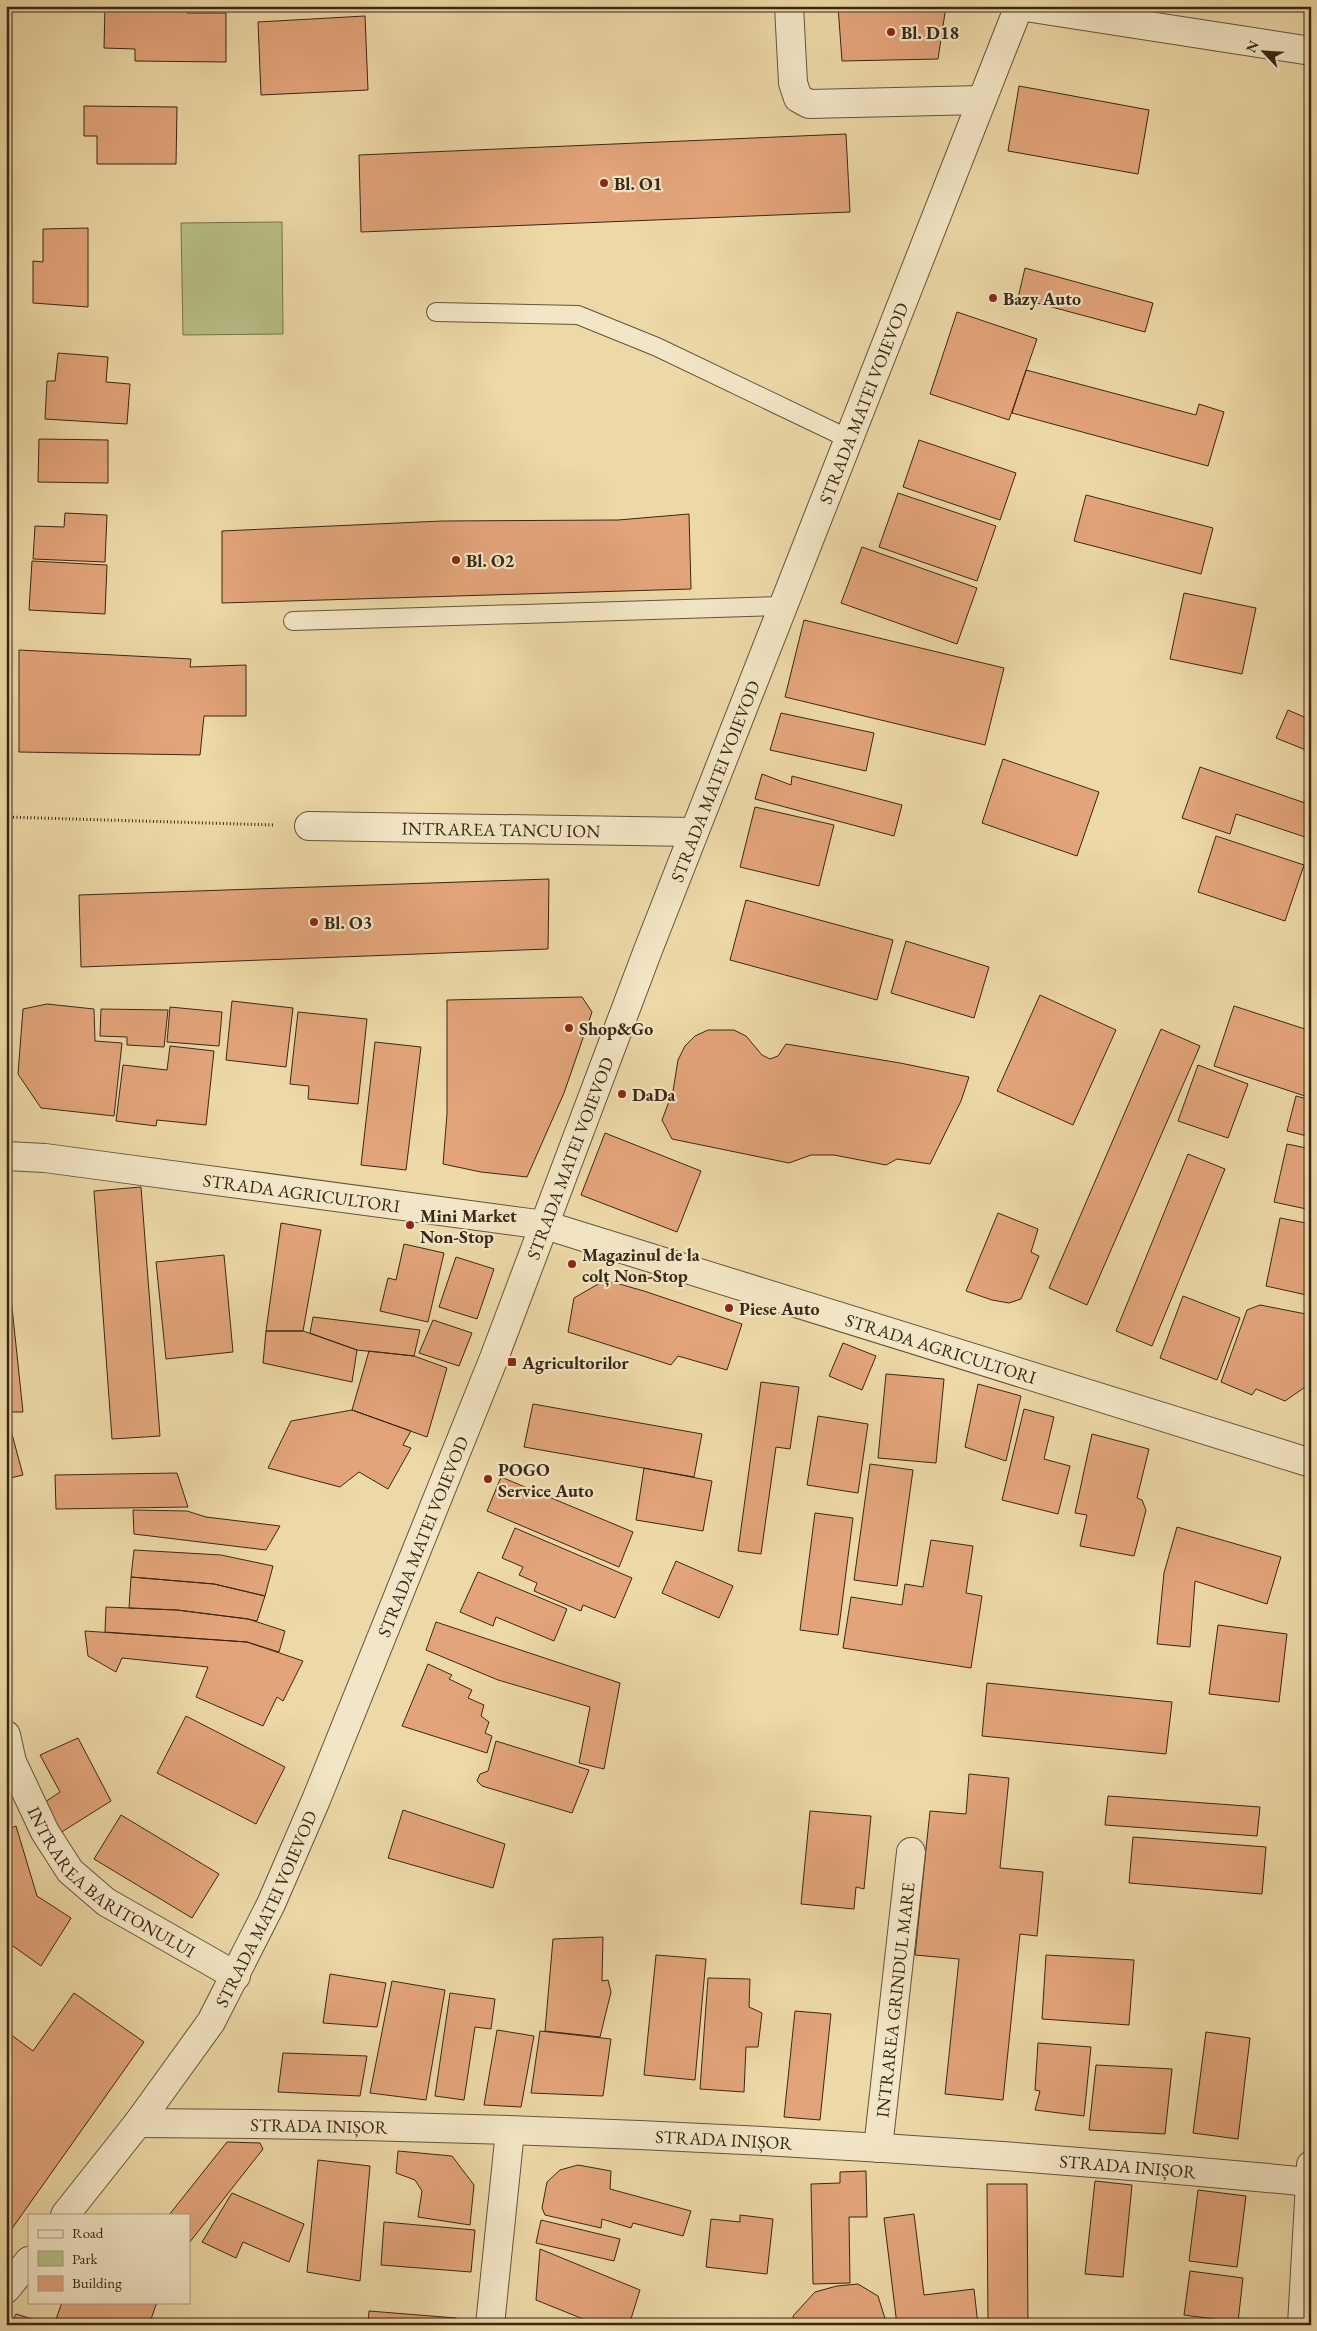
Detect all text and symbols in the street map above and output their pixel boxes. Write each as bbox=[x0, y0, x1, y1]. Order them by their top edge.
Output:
place label: Bl. D18 bbox=[901, 21, 959, 44]
marker: Bl. D18 bbox=[885, 26, 897, 38]
north arrow bbox=[1240, 28, 1290, 78]
text: N bbox=[1242, 37, 1263, 55]
place label: Bl. O1 bbox=[614, 172, 662, 195]
marker: Bl. O1 bbox=[598, 177, 610, 189]
place label: Bazy Auto bbox=[1003, 287, 1081, 310]
marker: Bazy Auto bbox=[987, 292, 999, 304]
street label: STRADA MATEI VOIEVOD bbox=[813, 299, 913, 507]
place label: Bl. O2 bbox=[466, 549, 515, 572]
marker: Bl. O2 bbox=[450, 554, 462, 566]
street label: STRADA MATEI VOIEVOD bbox=[664, 677, 764, 885]
street label: INTRAREA TANCU ION bbox=[401, 816, 601, 842]
place label: Bl. O3 bbox=[324, 911, 372, 934]
marker: Bl. O3 bbox=[308, 916, 320, 928]
place label: Shop&Go bbox=[579, 1017, 653, 1040]
marker: Shop&Go bbox=[563, 1022, 575, 1034]
street label: STRADA MATEI VOIEVOD bbox=[521, 1053, 618, 1263]
place label: DaDa bbox=[632, 1083, 675, 1106]
marker: DaDa bbox=[616, 1088, 628, 1100]
street label: STRADA AGRICULTORI bbox=[202, 1168, 402, 1217]
place label: Mini Market Non-Stop bbox=[420, 1204, 517, 1248]
marker: Mini Market Non-Stop bbox=[404, 1219, 416, 1231]
place label: Magazinul de la colț Non-Stop bbox=[582, 1243, 700, 1287]
marker: Magazinul de la colț Non-Stop bbox=[566, 1258, 578, 1270]
place label: Piese Auto bbox=[739, 1297, 819, 1320]
marker: Piese Auto bbox=[723, 1302, 735, 1314]
street label: STRADA AGRICULTORI bbox=[843, 1308, 1039, 1388]
place label: Agricultorilor bbox=[521, 1351, 629, 1374]
marker: Agricultorilor bbox=[506, 1356, 518, 1368]
street label: STRADA MATEI VOIEVOD bbox=[371, 1432, 473, 1640]
place label: POGO Service Auto bbox=[498, 1458, 594, 1502]
marker: POGO Service Auto bbox=[482, 1473, 494, 1485]
street label: INTRAREA BARITONULUI bbox=[23, 1802, 200, 1962]
street label: STRADA MATEI VOIEVOD bbox=[209, 1807, 322, 2011]
street label: INTRAREA GRINDUL MARE bbox=[870, 1881, 919, 2119]
street label: STRADA INIȘOR bbox=[250, 2113, 388, 2138]
street label: STRADA INIȘOR bbox=[655, 2124, 793, 2154]
street label: STRADA INIȘOR bbox=[1059, 2149, 1197, 2183]
legend bbox=[28, 2214, 190, 2304]
text: Road bbox=[72, 2223, 104, 2242]
text: Park bbox=[72, 2249, 99, 2268]
text: Building bbox=[72, 2273, 122, 2292]

